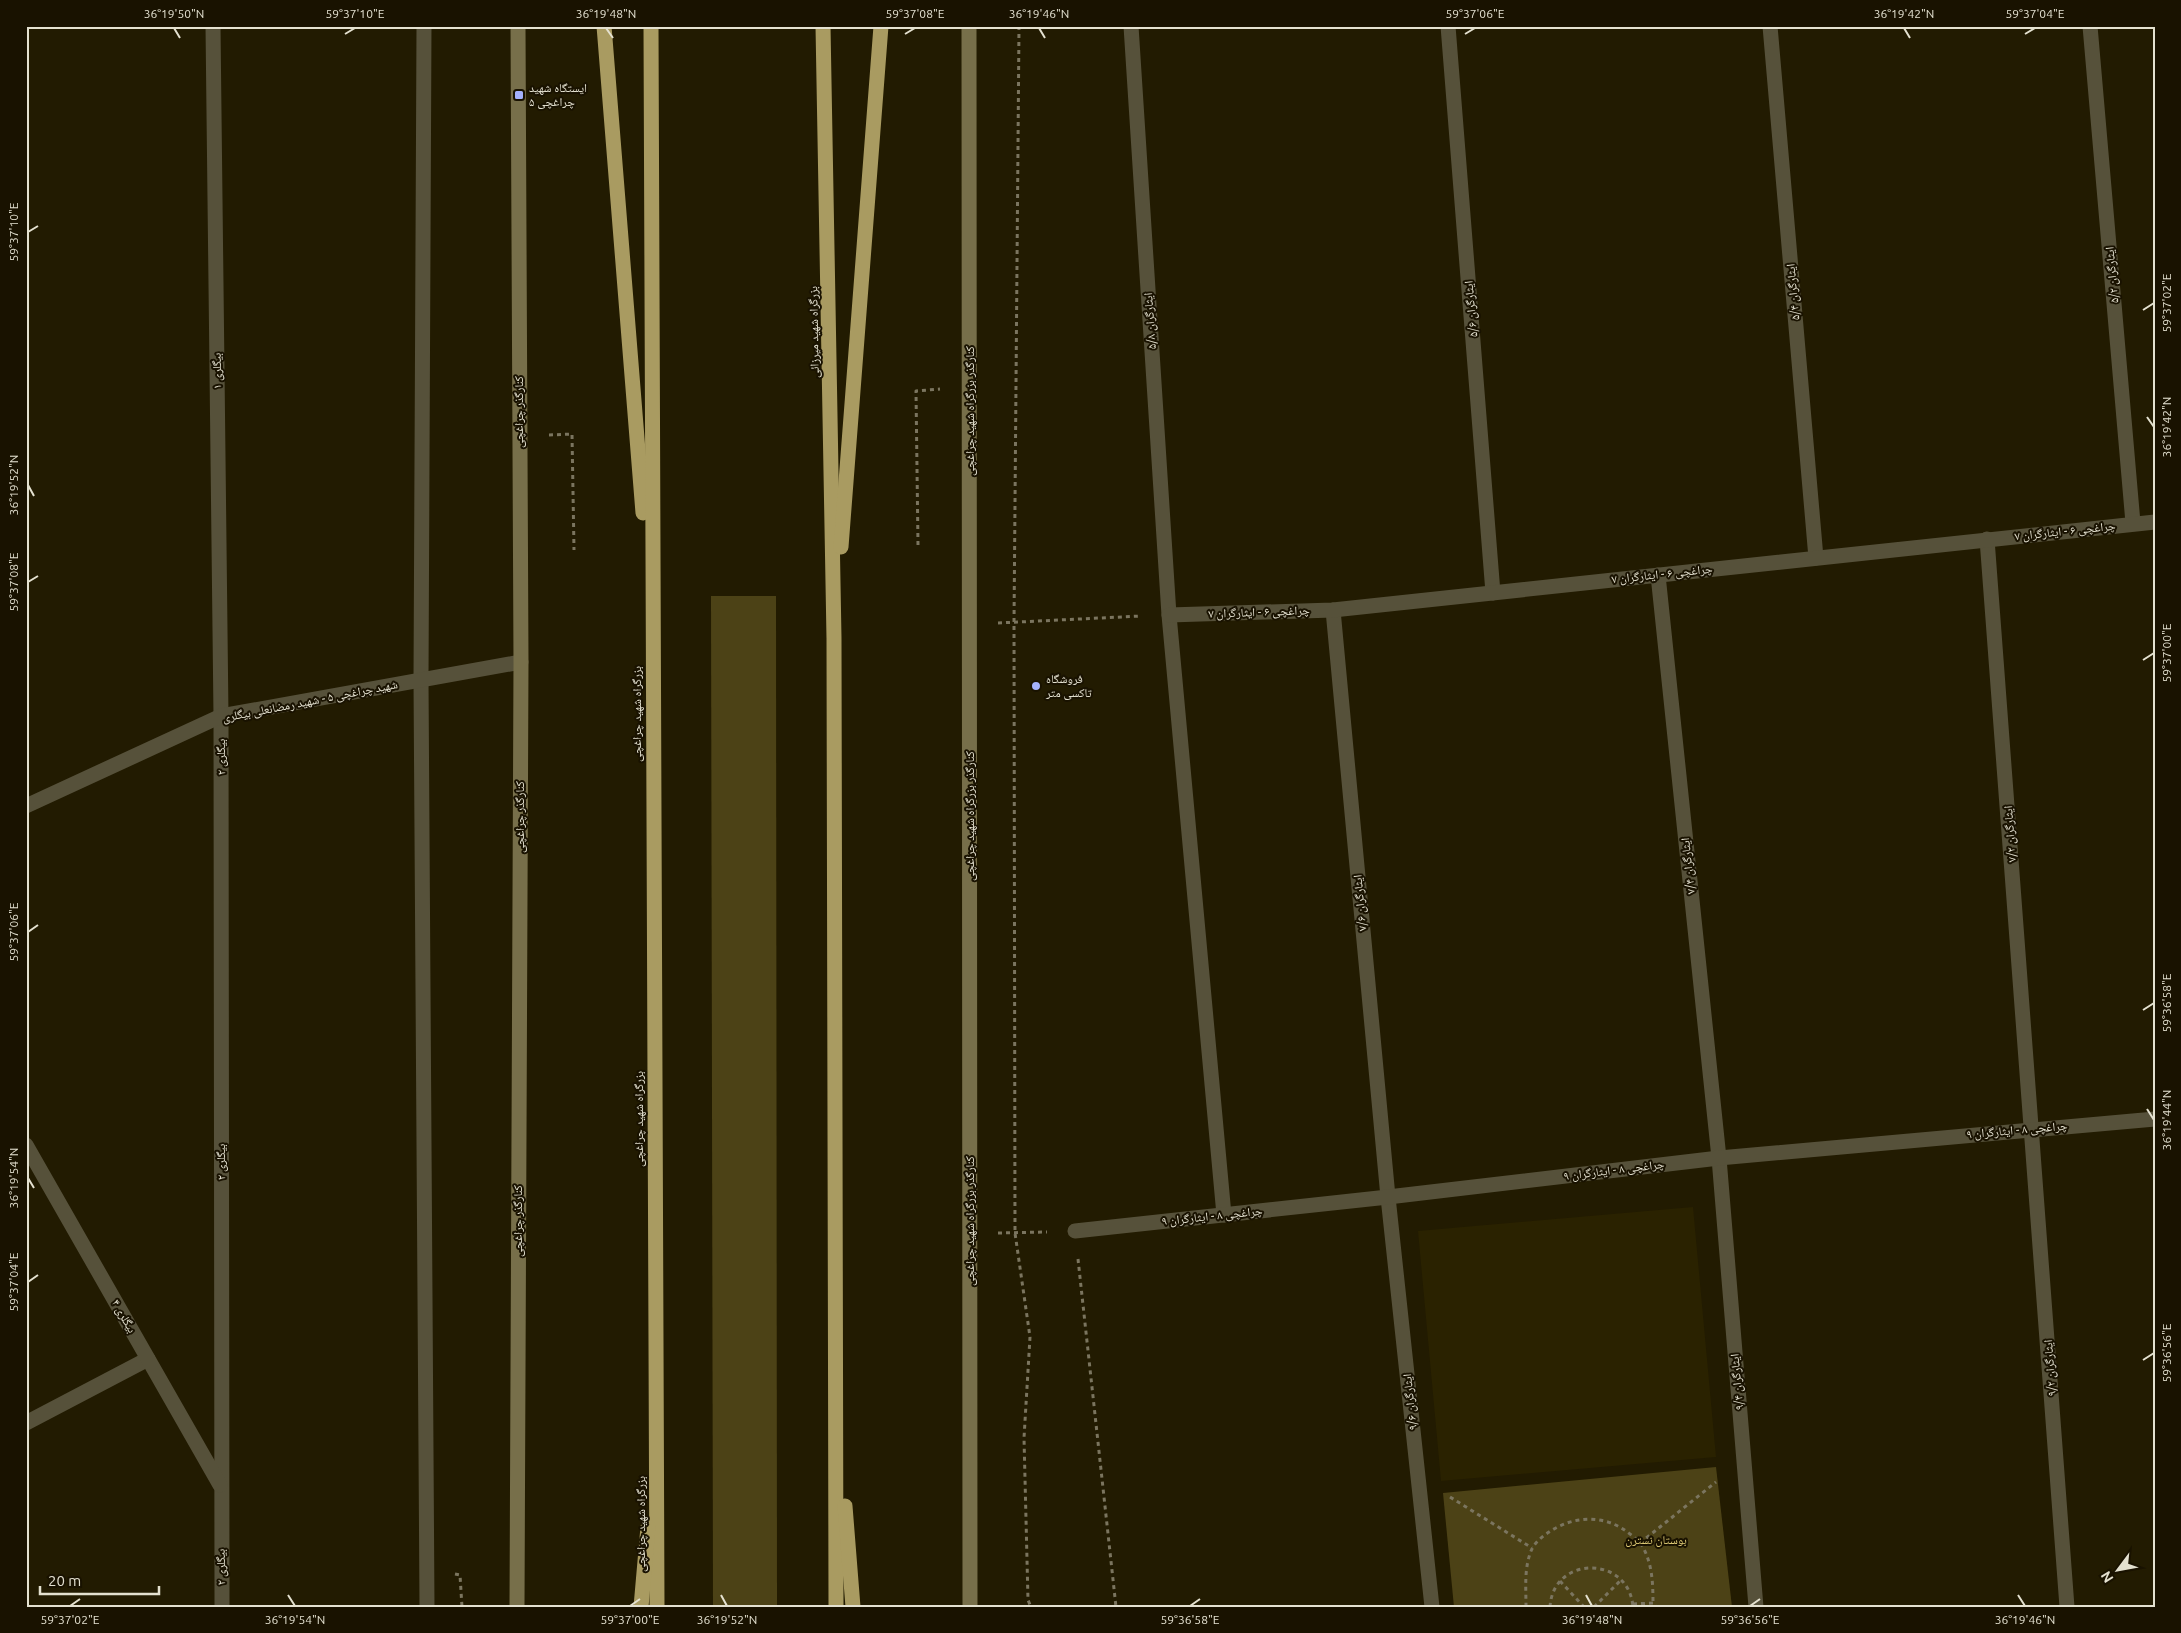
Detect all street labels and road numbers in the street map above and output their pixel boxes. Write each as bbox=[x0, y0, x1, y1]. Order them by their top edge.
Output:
street label: ایثارگران ۵/۲ bbox=[2103, 246, 2122, 304]
street label: ایثارگران ۵/۴ bbox=[1784, 263, 1803, 321]
street label: ایثارگران ۵/۶ bbox=[1462, 280, 1481, 338]
street label: بزرگراه شهید میرزائی bbox=[806, 286, 822, 378]
street label: ایثارگران ۵/۸ bbox=[1141, 292, 1159, 350]
street label: کنارگذر بزرگراه شهید چراغچی bbox=[963, 346, 977, 476]
street label: بیگلری ۱ bbox=[210, 353, 225, 389]
street label: کنارگذر چراغچی bbox=[512, 376, 526, 448]
street label: چراغچی ۶ - ایثارگران ۷ bbox=[2014, 519, 2117, 543]
street label: چراغچی ۶ - ایثارگران ۷ bbox=[1611, 562, 1714, 586]
street label: چراغچی ۶ - ایثارگران ۷ bbox=[1208, 603, 1310, 621]
street label: بزرگراه شهید چراغچی bbox=[630, 666, 644, 762]
street label: شهید چراغچی ۵ - شهید رمضانعلی بیگلری bbox=[221, 677, 399, 725]
street label: بیگلری ۲ bbox=[214, 739, 228, 775]
street label: کنارگذر بزرگراه شهید چراغچی bbox=[963, 751, 977, 881]
street label: کنارگذر چراغچی bbox=[513, 781, 527, 853]
street label: ایثارگران ۷/۲ bbox=[2001, 805, 2019, 863]
street label: ایثارگران ۷/۴ bbox=[1678, 837, 1698, 895]
street label: ایثارگران ۷/۶ bbox=[1351, 874, 1370, 932]
street label: بزرگراه شهید چراغچی bbox=[632, 1071, 646, 1167]
street label: چراغچی ۸ - ایثارگران ۹ bbox=[1966, 1119, 2069, 1142]
street label: بیگلری ۲ bbox=[214, 1144, 228, 1180]
street label: کنارگذر بزرگراه شهید چراغچی bbox=[963, 1156, 977, 1286]
street label: چراغچی ۸ - ایثارگران ۹ bbox=[1563, 1157, 1666, 1183]
street label: کنارگذر چراغچی bbox=[511, 1185, 525, 1257]
street label: چراغچی ۸ - ایثارگران ۹ bbox=[1161, 1204, 1264, 1228]
street label: بیگلری ۴ bbox=[108, 1297, 139, 1335]
street label: ایثارگران ۹/۲ bbox=[2041, 1339, 2059, 1397]
street label: ایثارگران ۹/۴ bbox=[1728, 1353, 1747, 1411]
street label: ایثارگران ۹/۶ bbox=[1400, 1373, 1420, 1431]
street label: بزرگراه شهید چراغچی bbox=[634, 1476, 648, 1572]
street label: بیگلری ۲ bbox=[214, 1549, 229, 1585]

